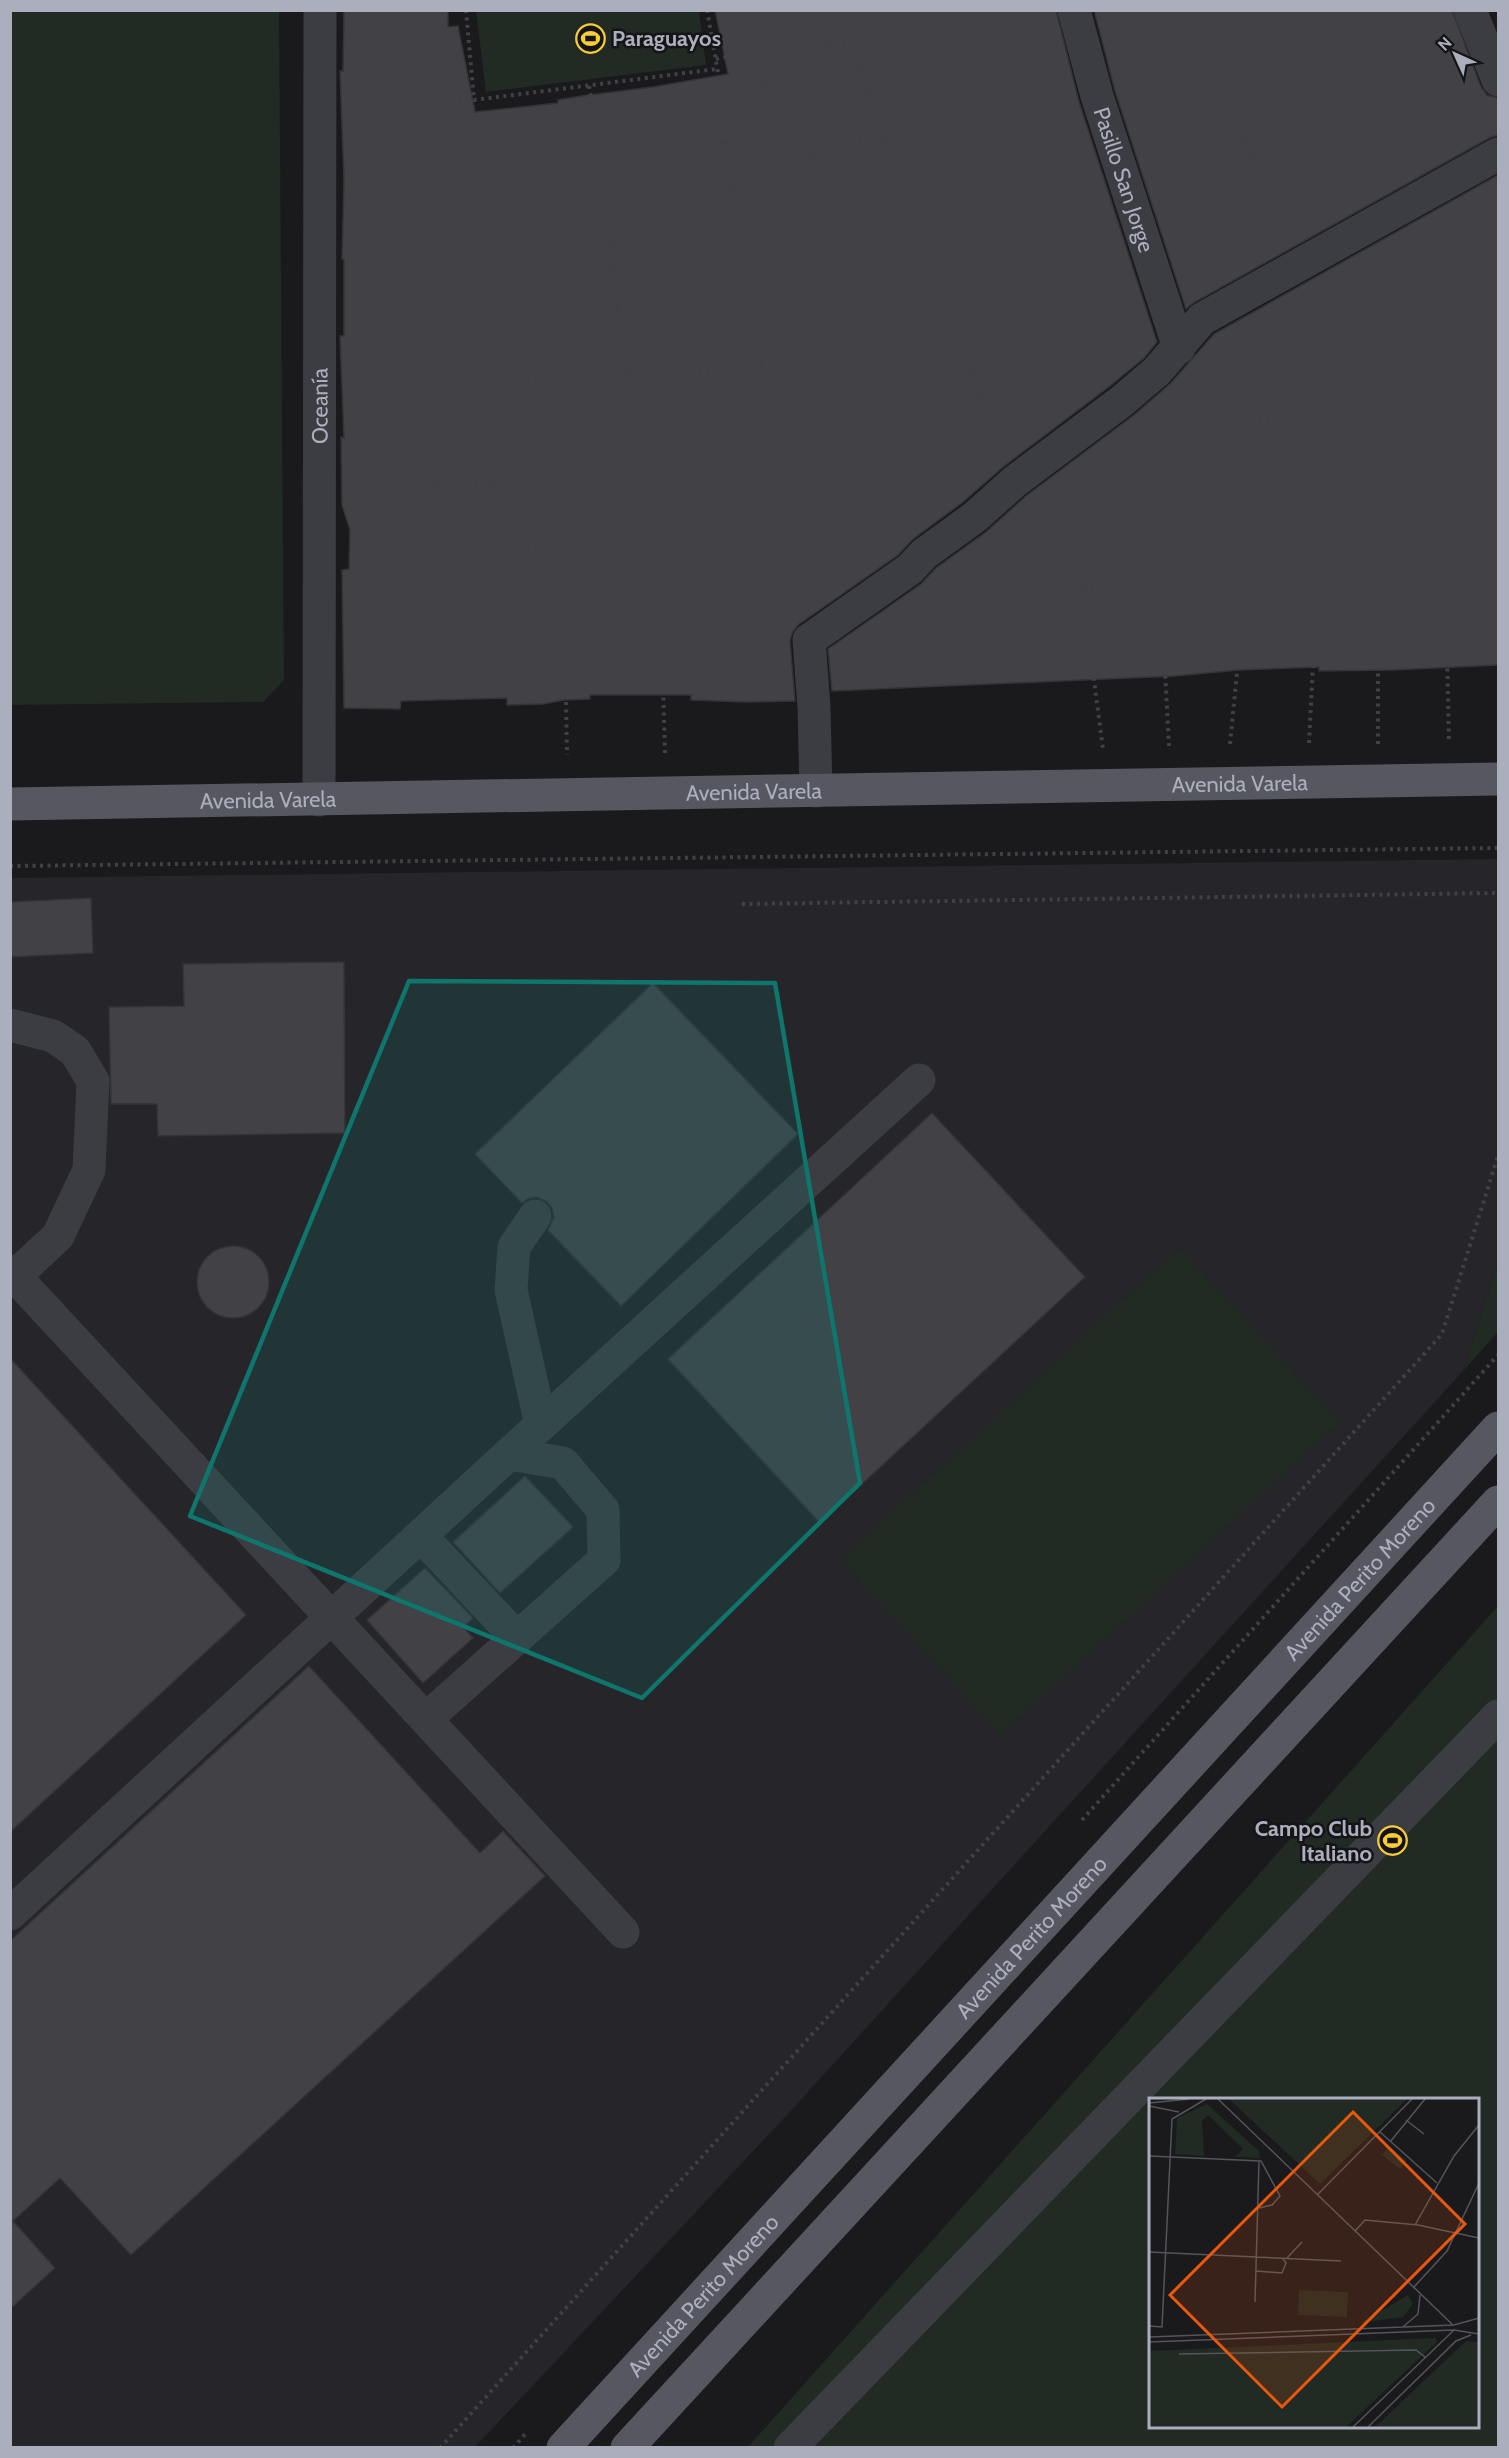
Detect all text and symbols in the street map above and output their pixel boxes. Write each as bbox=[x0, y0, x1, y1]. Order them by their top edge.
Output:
sports icon: Paraguayos bbox=[575, 22, 607, 54]
north arrow bbox=[1425, 24, 1485, 84]
place label: Paraguayos bbox=[612, 25, 721, 52]
text: N bbox=[1434, 33, 1455, 54]
street label: Pasillo San Jorge bbox=[1088, 104, 1160, 256]
street label: Oceanía bbox=[306, 368, 334, 444]
street label: Avenida Varela bbox=[1172, 769, 1309, 798]
street label: Avenida Varela bbox=[686, 777, 823, 807]
street label: Avenida Varela bbox=[200, 786, 337, 815]
street label: Avenida Perito Moreno bbox=[1279, 1492, 1441, 1666]
place label: Campo Club Italiano bbox=[1255, 1815, 1372, 1867]
sports icon: Campo Club Italiano bbox=[1377, 1825, 1409, 1857]
street label: Avenida Perito Moreno bbox=[950, 1851, 1113, 2024]
inset map bbox=[1149, 2098, 1479, 2428]
street label: Avenida Perito Moreno bbox=[622, 2209, 785, 2383]

